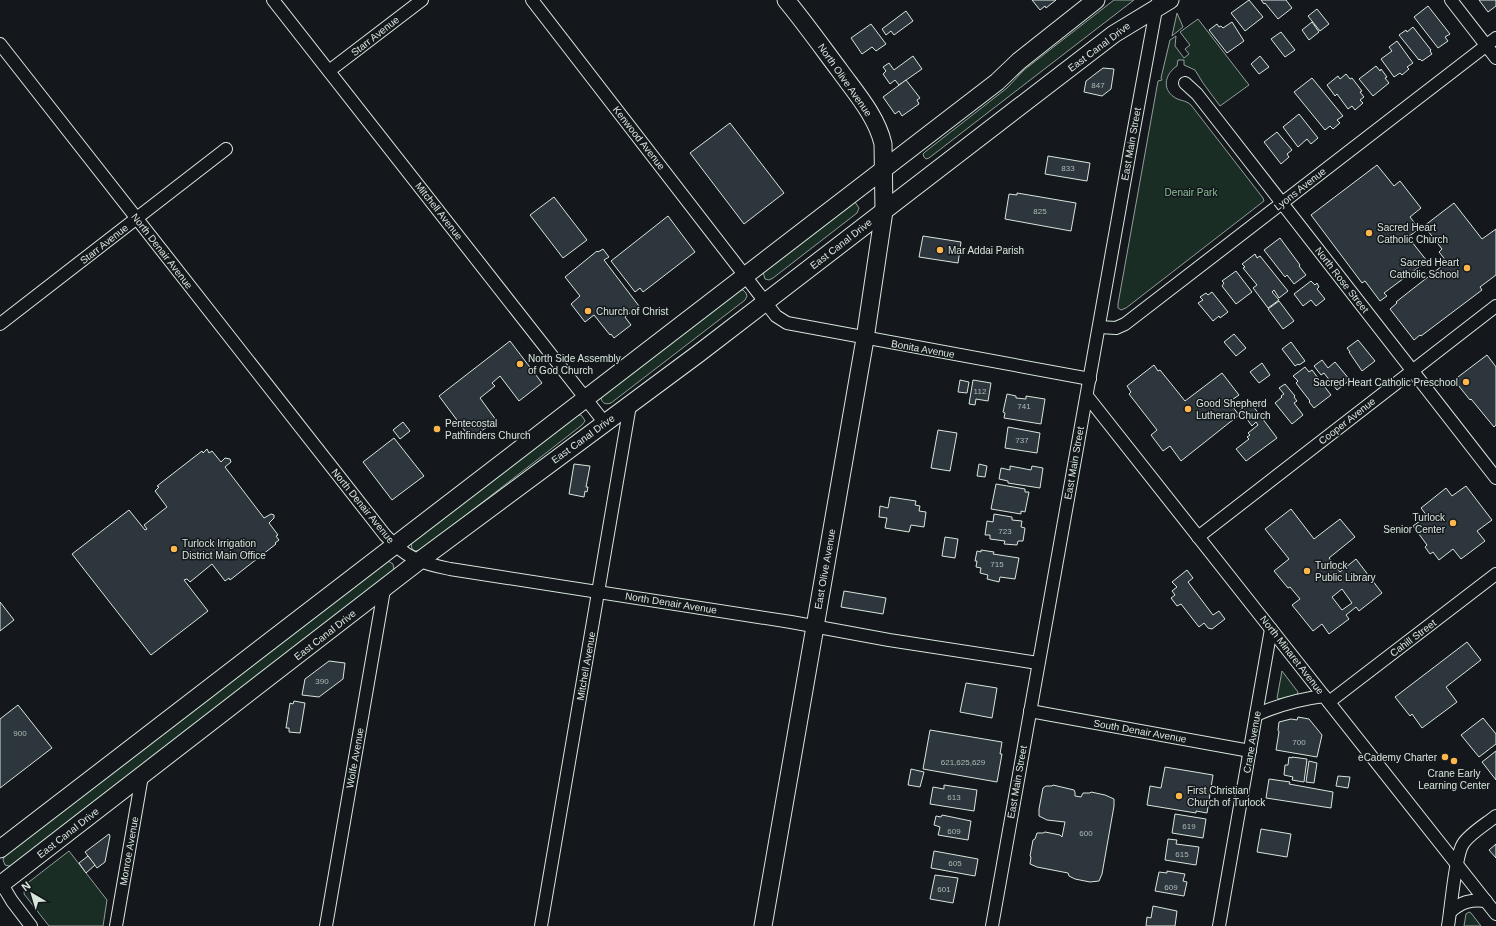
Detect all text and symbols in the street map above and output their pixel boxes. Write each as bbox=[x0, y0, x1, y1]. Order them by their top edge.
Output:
street label: Starr Avenue bbox=[349, 14, 401, 58]
street label: East Canal Drive bbox=[1066, 20, 1133, 74]
street label: North Olive Avenue bbox=[816, 42, 874, 119]
house number: 847 bbox=[1091, 81, 1105, 90]
street label: Kenwood Avenue bbox=[611, 104, 668, 172]
street label: East Main Street bbox=[1119, 106, 1143, 181]
house number: 833 bbox=[1061, 164, 1075, 173]
street label: Lyons Avenue bbox=[1272, 165, 1328, 213]
street label: Mitchell Avenue bbox=[413, 180, 465, 242]
park label: Denair Park bbox=[1165, 187, 1218, 198]
house number: 825 bbox=[1033, 207, 1047, 216]
street label: North Denair Avenue bbox=[129, 211, 195, 291]
street label: East Canal Drive bbox=[808, 216, 874, 271]
street label: Starr Avenue bbox=[78, 222, 130, 266]
place label: Sacred Heart Catholic Church bbox=[1377, 222, 1448, 245]
marker: Sacred Heart Catholic Church bbox=[1364, 228, 1374, 238]
marker: Mar Addai Parish bbox=[935, 245, 945, 255]
place label: Mar Addai Parish bbox=[948, 245, 1024, 256]
street label: North Rose Street bbox=[1313, 245, 1371, 315]
place label: Sacred Heart Catholic School bbox=[1390, 257, 1459, 280]
marker: Sacred Heart Catholic School bbox=[1462, 263, 1472, 273]
marker: Church of Christ bbox=[583, 306, 593, 316]
place label: Church of Christ bbox=[596, 306, 668, 317]
street label: Bonita Avenue bbox=[890, 338, 956, 360]
place label: North Side Assembly of God Church bbox=[528, 353, 621, 376]
marker: North Side Assembly of God Church bbox=[515, 359, 525, 369]
place label: Sacred Heart Catholic Preschool bbox=[1313, 377, 1458, 388]
marker: Sacred Heart Catholic Preschool bbox=[1461, 377, 1471, 387]
house number: 112 bbox=[974, 387, 987, 396]
street label: Cooper Avenue bbox=[1317, 395, 1378, 447]
place label: Good Shepherd Lutheran Church bbox=[1196, 398, 1271, 421]
house number: 741 bbox=[1017, 402, 1031, 411]
marker: Good Shepherd Lutheran Church bbox=[1183, 404, 1193, 414]
street label: East Canal Drive bbox=[549, 412, 617, 466]
place label: Pentecostal Pathfinders Church bbox=[445, 418, 531, 441]
marker: Pentecostal Pathfinders Church bbox=[432, 424, 442, 434]
street label: East Main Street bbox=[1062, 425, 1086, 500]
house number: 737 bbox=[1015, 436, 1029, 445]
street label: North Denair Avenue bbox=[330, 467, 397, 546]
place label: Turlock Senior Center bbox=[1383, 512, 1446, 535]
marker: Turlock Senior Center bbox=[1448, 518, 1458, 528]
street label: East Olive Avenue bbox=[813, 527, 838, 610]
house number: 723 bbox=[998, 527, 1012, 536]
place label: Turlock Irrigation District Main Office bbox=[182, 538, 266, 561]
marker: Turlock Irrigation District Main Office bbox=[169, 544, 179, 554]
house number: 715 bbox=[990, 560, 1004, 569]
place label: Turlock Public Library bbox=[1315, 560, 1376, 583]
marker: Turlock Public Library bbox=[1302, 566, 1312, 576]
street label: North Denair Avenue bbox=[624, 590, 718, 616]
street label: East Canal Drive bbox=[292, 607, 358, 662]
street label: North Minaret Avenue bbox=[1258, 614, 1326, 697]
street label: Cahill Street bbox=[1388, 617, 1438, 659]
street label: Mitchell Avenue bbox=[575, 630, 598, 701]
house number: 390 bbox=[315, 677, 329, 686]
street label: Crane Avenue bbox=[1241, 709, 1263, 774]
street label: South Denair Avenue bbox=[1093, 717, 1188, 745]
street label: Wolfe Avenue bbox=[344, 726, 366, 789]
house number: 900 bbox=[13, 729, 27, 738]
house number: 700 bbox=[1292, 738, 1306, 747]
street label: East Main Street bbox=[1005, 744, 1029, 819]
place label: eCademy Charter bbox=[1358, 752, 1438, 763]
marker: eCademy Charter bbox=[1440, 752, 1450, 762]
marker: Crane Early Learning Center bbox=[1449, 756, 1459, 766]
house number: 621,625,629 bbox=[941, 758, 986, 767]
place label: Crane Early Learning Center bbox=[1418, 768, 1491, 791]
place label: First Christian Church of Turlock bbox=[1187, 785, 1266, 808]
marker: First Christian Church of Turlock bbox=[1174, 791, 1184, 801]
house number: 613 bbox=[947, 793, 961, 802]
street label: East Canal Drive bbox=[35, 805, 101, 860]
street label: Monroe Avenue bbox=[118, 815, 141, 886]
house number: 619 bbox=[1182, 822, 1196, 831]
house number: 609 bbox=[947, 827, 961, 836]
house number: 600 bbox=[1079, 829, 1093, 838]
house number: 615 bbox=[1175, 850, 1189, 859]
house number: 605 bbox=[948, 859, 962, 868]
north arrow bbox=[12, 874, 52, 914]
text: N bbox=[19, 879, 33, 893]
house number: 609 bbox=[1164, 883, 1178, 892]
house number: 601 bbox=[937, 885, 951, 894]

